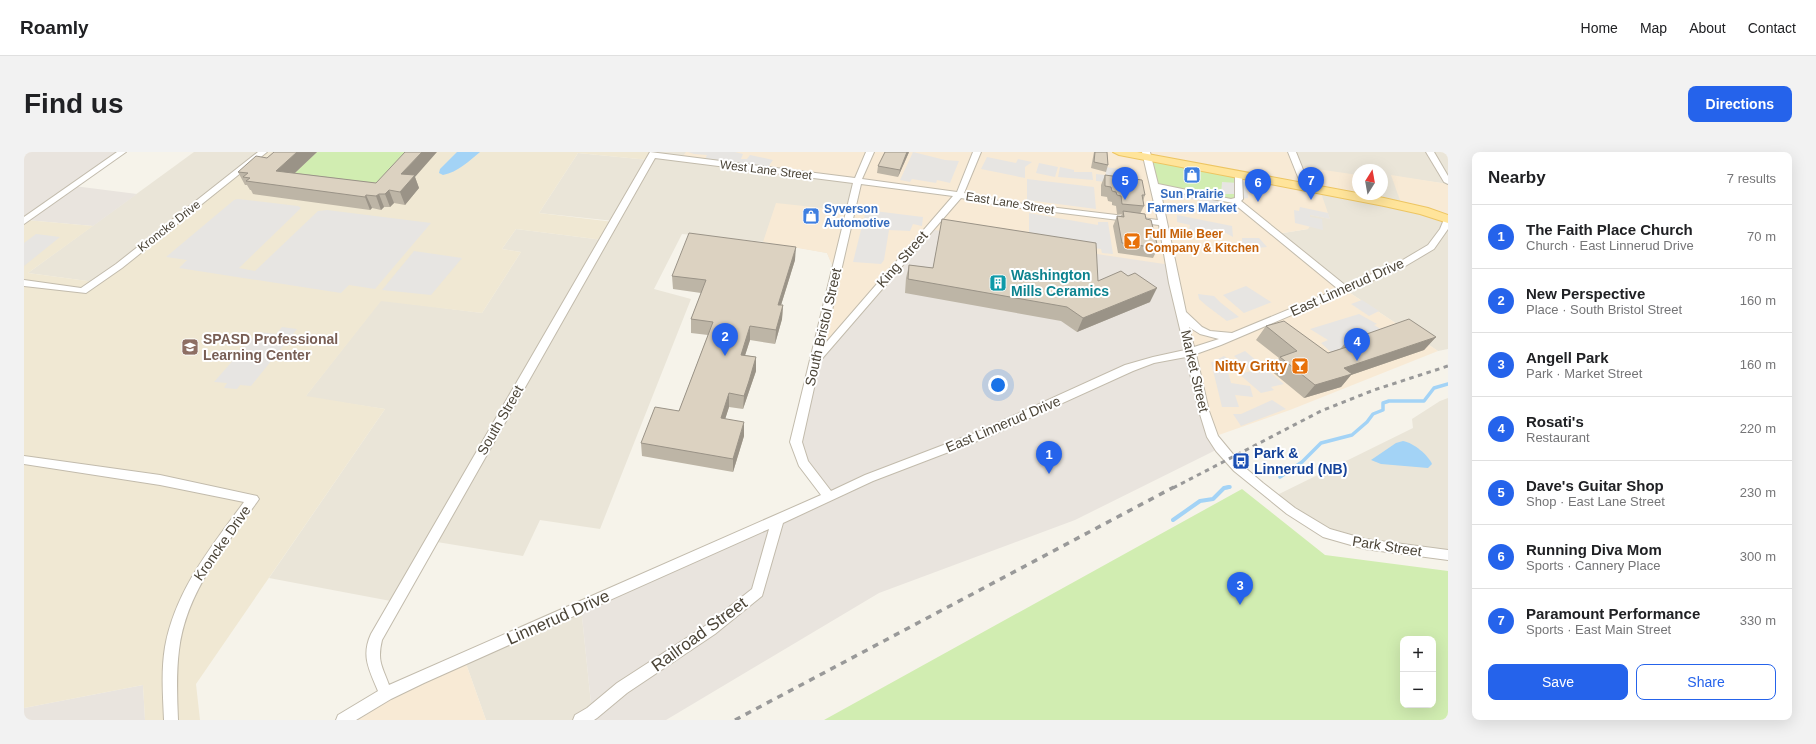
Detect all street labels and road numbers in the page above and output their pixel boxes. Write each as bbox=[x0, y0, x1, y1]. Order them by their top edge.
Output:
street label: West Lane Street bbox=[719, 157, 813, 183]
street label: East Lane Street bbox=[965, 189, 1056, 217]
street label: Kroncke Drive bbox=[135, 197, 203, 255]
street label: King Street bbox=[873, 228, 931, 290]
street label: East Linnerud Drive bbox=[1288, 255, 1407, 319]
street label: South Bristol Street bbox=[802, 266, 844, 388]
street label: Market Street bbox=[1178, 328, 1212, 414]
street label: South Street bbox=[474, 382, 526, 458]
street label: East Linnerud Drive bbox=[943, 393, 1063, 455]
street label: Kroncke Drive bbox=[190, 502, 254, 584]
street label: Park Street bbox=[1351, 533, 1423, 559]
street label: Linnerud Drive bbox=[504, 586, 613, 649]
street label: Railroad Street bbox=[648, 593, 751, 675]

